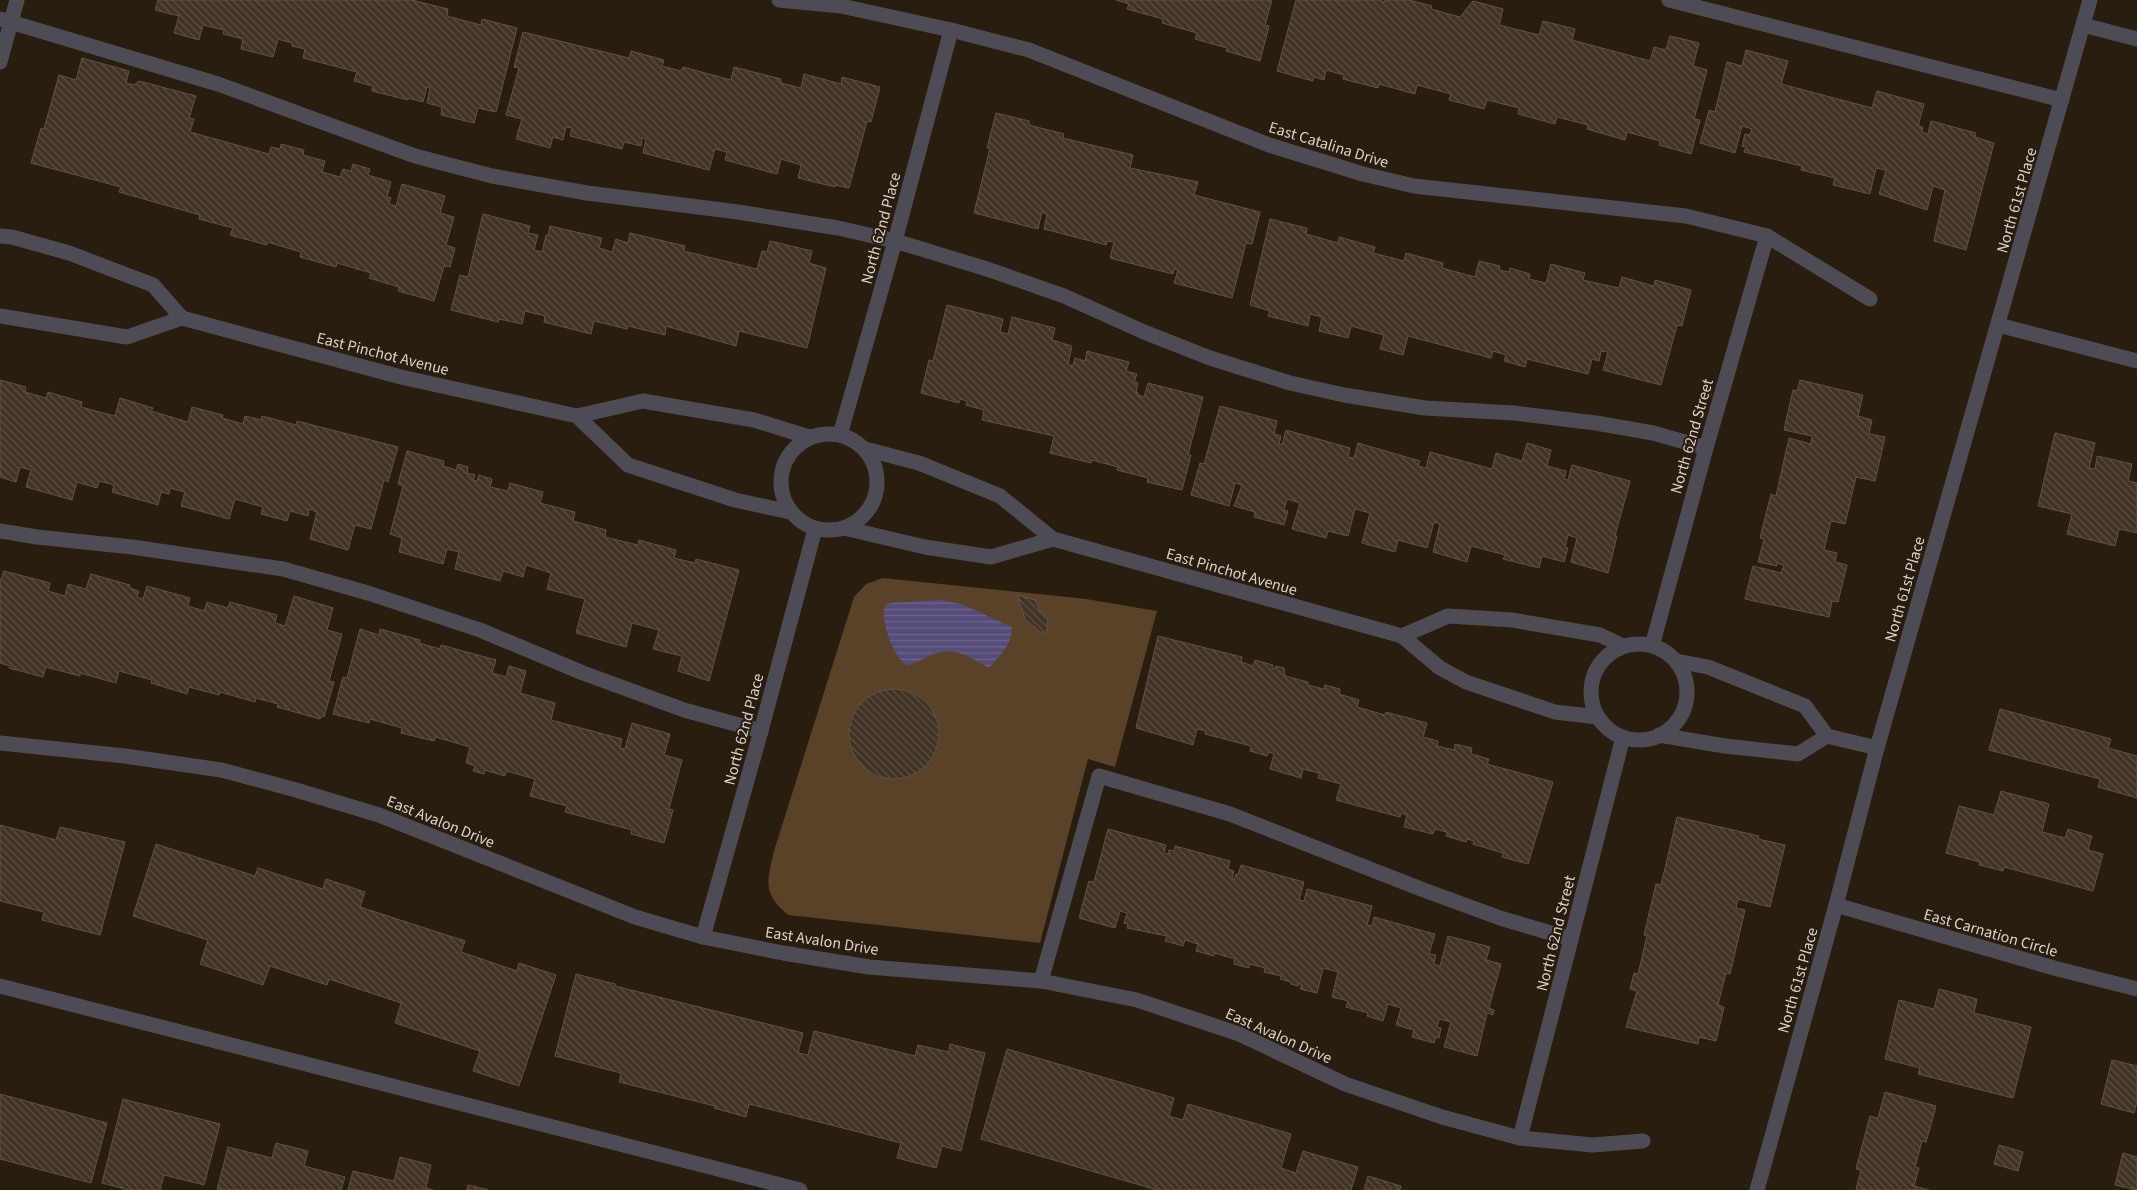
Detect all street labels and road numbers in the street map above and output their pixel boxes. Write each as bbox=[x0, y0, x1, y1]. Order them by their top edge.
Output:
street label: East Catalina Drive bbox=[1266, 116, 1391, 174]
street label: North 61st Place bbox=[1991, 145, 2043, 256]
street label: North 62nd Place bbox=[855, 170, 906, 287]
street label: East Pinchot Avenue bbox=[314, 327, 451, 381]
street label: North 62nd Street bbox=[1665, 376, 1719, 496]
street label: North 61st Place bbox=[1879, 534, 1931, 645]
street label: East Pinchot Avenue bbox=[1164, 543, 1300, 601]
street label: North 62nd Place bbox=[718, 671, 769, 788]
street label: East Avalon Drive bbox=[383, 790, 498, 854]
street label: North 62nd Street bbox=[1531, 872, 1581, 993]
street label: East Carnation Circle bbox=[1921, 903, 2060, 963]
street label: East Avalon Drive bbox=[764, 921, 880, 961]
street label: North 61st Place bbox=[1772, 925, 1824, 1036]
street label: East Avalon Drive bbox=[1222, 1003, 1335, 1069]

